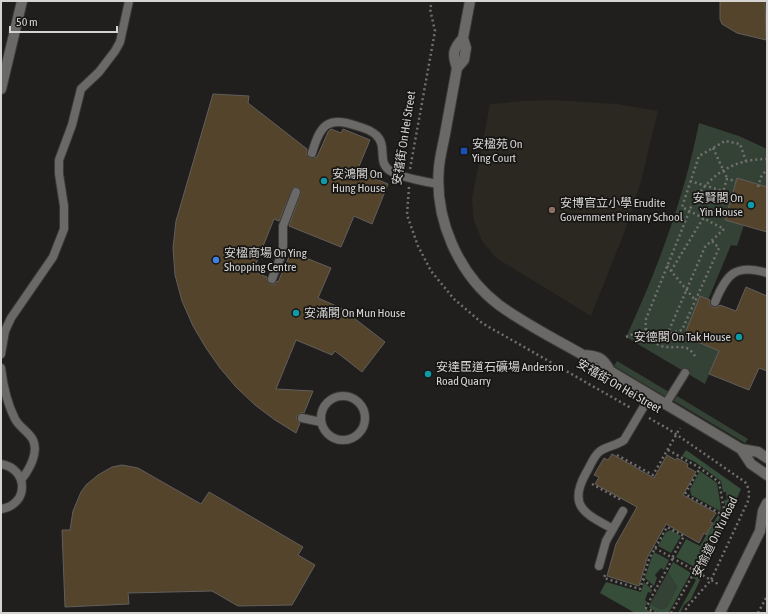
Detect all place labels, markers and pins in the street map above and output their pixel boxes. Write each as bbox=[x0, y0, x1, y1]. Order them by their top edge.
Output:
place label: 安楹苑 On Ying Court bbox=[472, 137, 522, 165]
marker: 安楹苑 On Ying Court bbox=[459, 146, 469, 156]
place label: 安鴻閣 On Hung House bbox=[332, 167, 385, 195]
marker: 安鴻閣 On Hung House bbox=[319, 176, 329, 186]
place label: 安賢閣 On Yin House bbox=[693, 191, 743, 219]
place label: 安博官立小學 Erudite Government Primary School bbox=[560, 196, 684, 224]
marker: 安賢閣 On Yin House bbox=[746, 200, 756, 210]
marker: 安博官立小學 Erudite Government Primary School bbox=[547, 205, 557, 215]
place label: 安楹商場 On Ying Shopping Centre bbox=[224, 246, 308, 274]
marker: 安楹商場 On Ying Shopping Centre bbox=[211, 255, 221, 265]
place label: 安滿閣 On Mun House bbox=[304, 306, 406, 320]
marker: 安滿閣 On Mun House bbox=[291, 308, 301, 318]
place label: 安德閣 On Tak House bbox=[634, 330, 731, 344]
marker: 安德閣 On Tak House bbox=[734, 332, 744, 342]
place label: 安達臣道石礦場 Anderson Road Quarry bbox=[436, 360, 564, 388]
marker: 安達臣道石礦場 Anderson Road Quarry bbox=[423, 369, 433, 379]

